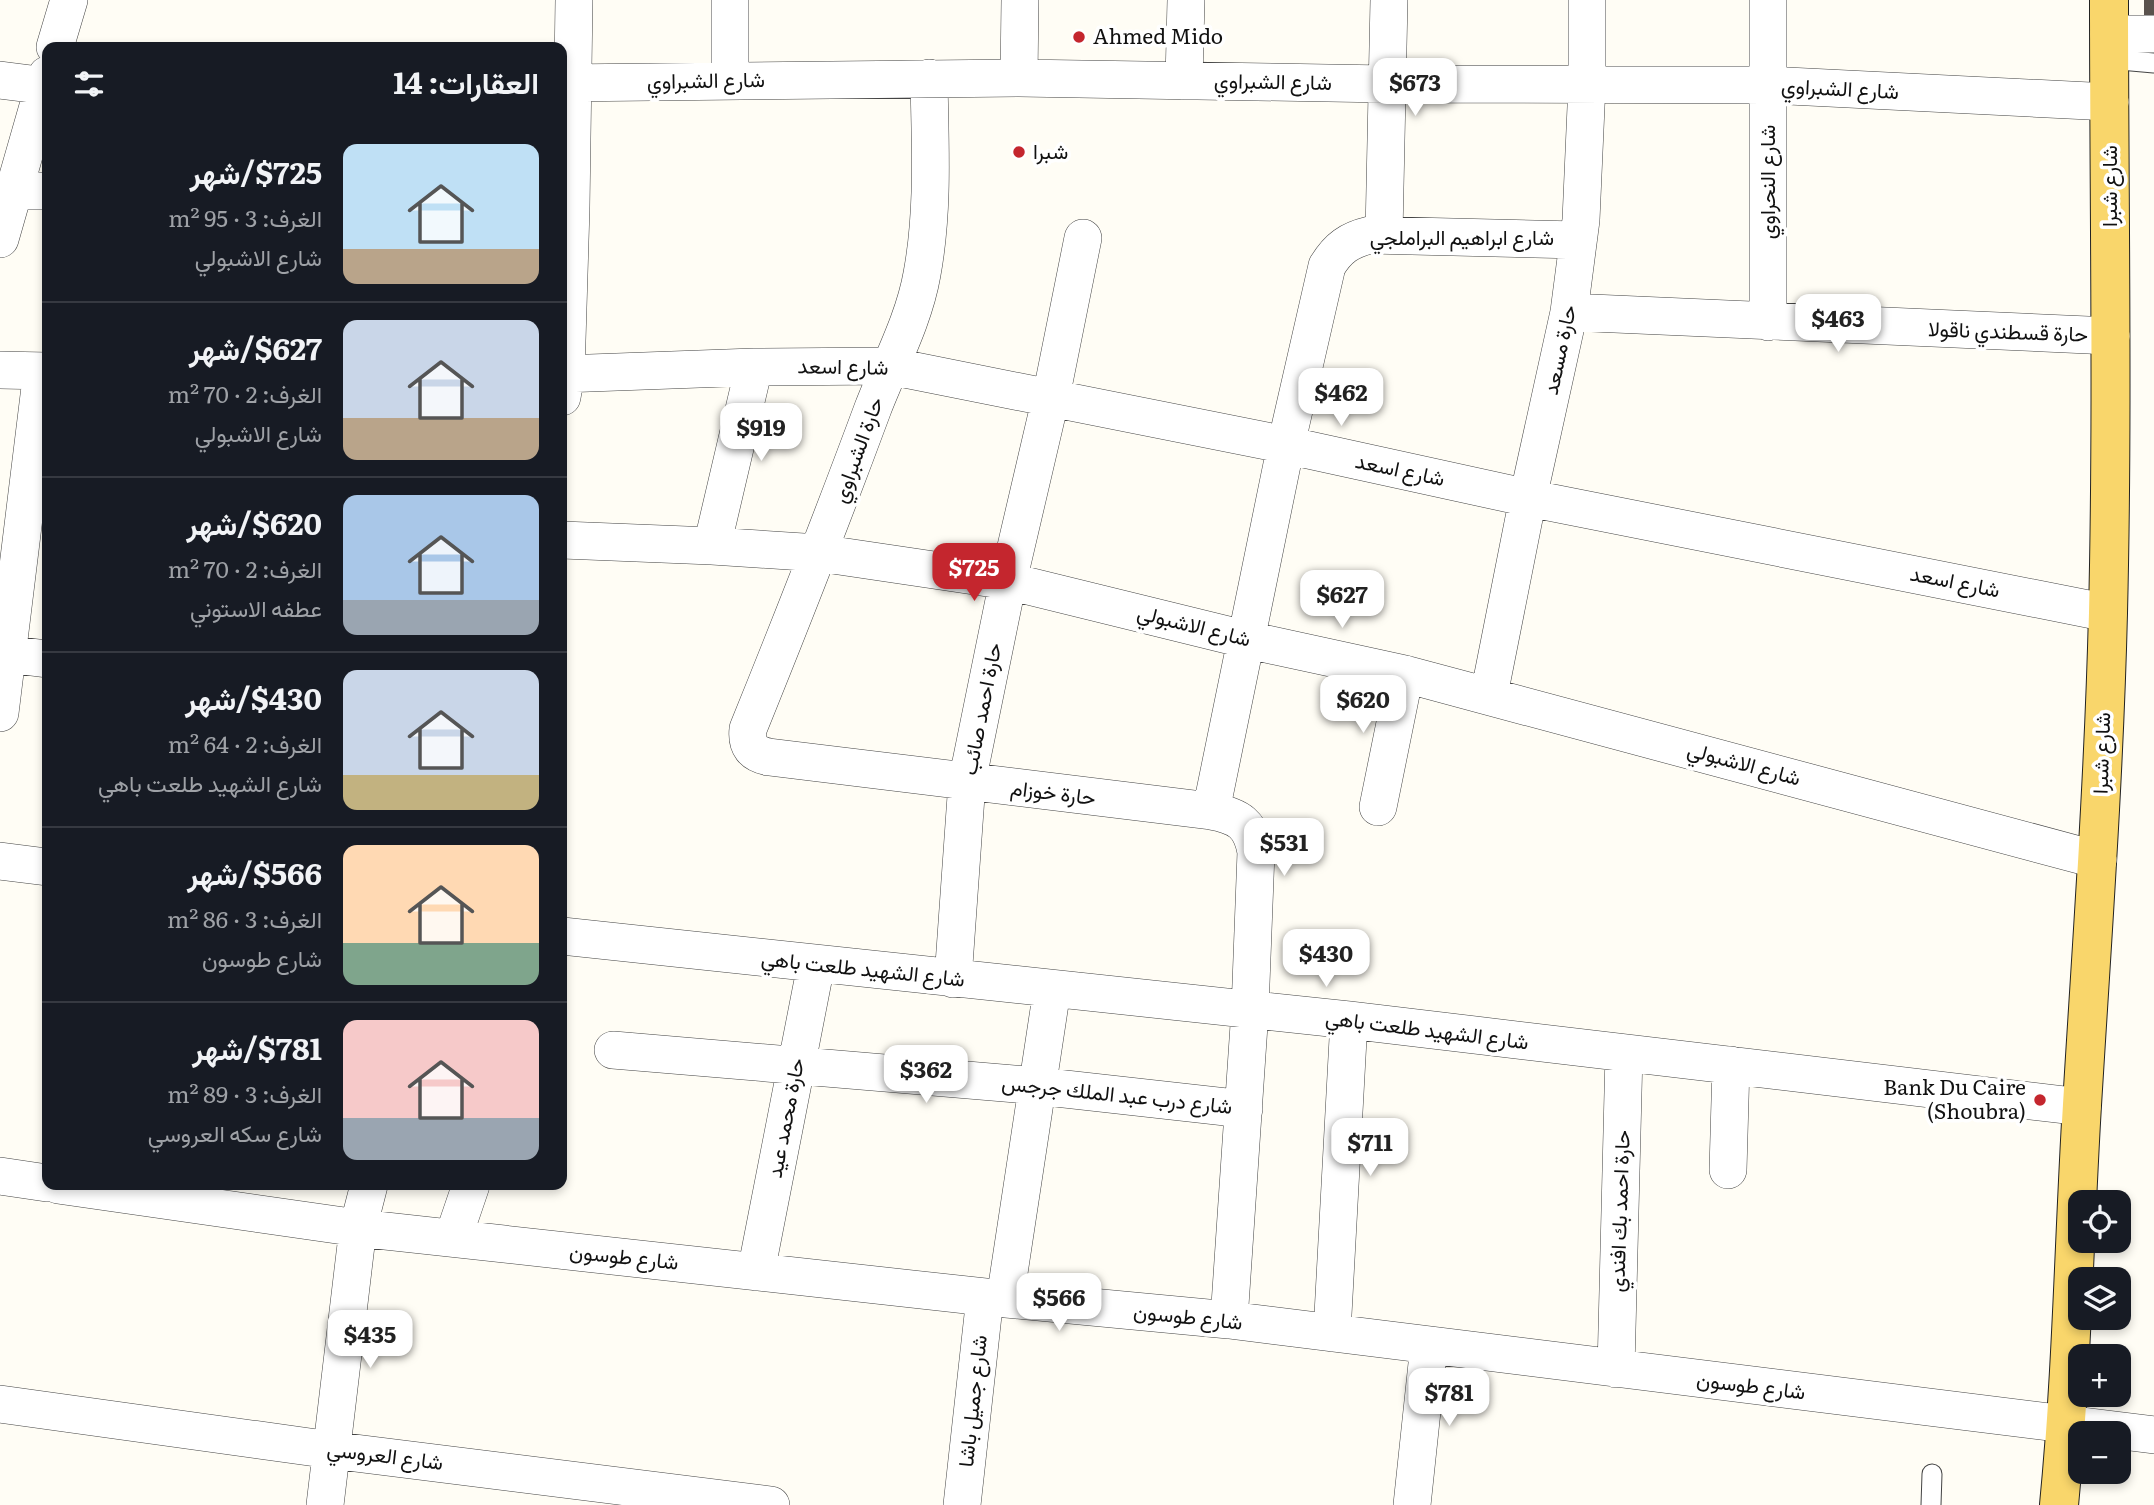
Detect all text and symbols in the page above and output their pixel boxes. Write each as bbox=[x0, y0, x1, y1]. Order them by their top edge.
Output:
place label: Ahmed Mido bbox=[1093, 19, 1223, 50]
marker: Ahmed Mido bbox=[1071, 29, 1087, 45]
pin: $673 bbox=[1374, 58, 1456, 118]
text: العقارات: 14 bbox=[393, 59, 539, 103]
street label: شارع الشبراوي bbox=[647, 62, 765, 99]
street label: شارع الشبراوي bbox=[1214, 63, 1332, 100]
text: $673 bbox=[1389, 64, 1441, 98]
icon: filters bbox=[70, 65, 108, 103]
street label: شارع الشبراوي bbox=[1780, 68, 1900, 109]
street label: شارع النحراوي bbox=[1750, 125, 1785, 239]
place label: شبرا bbox=[1033, 134, 1068, 165]
marker: شبرا bbox=[1011, 144, 1027, 160]
street label: شارع شبرا bbox=[2092, 145, 2124, 227]
text: $725/شهر bbox=[190, 149, 322, 193]
icon: home bbox=[399, 172, 483, 256]
text: الغرف: 3 · 95 m² bbox=[168, 200, 322, 234]
street label: شارع ابراهيم البراملجي bbox=[1370, 220, 1554, 255]
text: شارع الاشبولي bbox=[195, 239, 322, 273]
pin: $463 bbox=[1797, 294, 1879, 354]
text: $463 bbox=[1811, 300, 1865, 334]
street label: حارة مسعد bbox=[1533, 302, 1582, 397]
street label: حارة قسطندي ناقولا bbox=[1927, 311, 2089, 352]
text: $627/شهر bbox=[189, 325, 322, 369]
icon: home bbox=[399, 348, 483, 432]
street label: شارع اسعد bbox=[797, 348, 889, 382]
pin: $462 bbox=[1300, 368, 1382, 428]
text: $462 bbox=[1314, 374, 1368, 408]
text: الغرف: 2 · 70 m² bbox=[168, 376, 322, 410]
street label: حارة الشبراوي bbox=[822, 392, 893, 508]
pin: $919 bbox=[720, 404, 802, 463]
text: $919 bbox=[736, 409, 786, 443]
text: شارع الاشبولي bbox=[195, 415, 322, 449]
street label: شارع اسعد bbox=[1353, 443, 1448, 493]
text: $620/شهر bbox=[187, 500, 322, 544]
icon: home bbox=[399, 523, 483, 607]
pin: $725 bbox=[933, 544, 1015, 603]
text: $725 bbox=[948, 549, 1000, 583]
text: الغرف: 2 · 70 m² bbox=[168, 551, 322, 585]
street label: شارع اسعد bbox=[1908, 556, 2003, 604]
pin: $627 bbox=[1301, 570, 1383, 630]
text: $627 bbox=[1316, 576, 1368, 610]
text: عطفه الاستوني bbox=[190, 590, 322, 624]
street label: شارع الاشبولي bbox=[1134, 594, 1255, 657]
street label: حارة احمد صائب bbox=[952, 640, 1008, 777]
text: $430/شهر bbox=[185, 675, 322, 719]
pin: $620 bbox=[1322, 676, 1404, 735]
text: $620 bbox=[1336, 681, 1390, 715]
icon: home bbox=[399, 698, 483, 782]
street label: شارع شبرا bbox=[2083, 711, 2117, 794]
text: الغرف: 2 · 64 m² bbox=[168, 726, 322, 760]
street label: شارع الاشبولي bbox=[1684, 732, 1805, 795]
text: شارع الشهيد طلعت باهي bbox=[98, 765, 322, 799]
street label: حارة خوزام bbox=[1009, 770, 1098, 812]
pin: $531 bbox=[1243, 818, 1325, 878]
text: $531 bbox=[1260, 824, 1308, 858]
text: $566/شهر bbox=[187, 850, 322, 894]
icon: home bbox=[399, 873, 483, 957]
text: الغرف: 3 · 86 m² bbox=[167, 901, 322, 935]
pin: $430 bbox=[1285, 930, 1367, 989]
text: $430 bbox=[1299, 935, 1353, 969]
text: شارع طوسون bbox=[202, 940, 322, 974]
street label: شارع الشهيد طلعت باهي bbox=[760, 940, 967, 997]
street label: شارع الشهيد طلعت باهي bbox=[1323, 1000, 1531, 1059]
text: $781/شهر bbox=[192, 1025, 322, 1069]
pin: $362 bbox=[885, 1046, 967, 1105]
icon: home bbox=[399, 1048, 483, 1132]
text: $362 bbox=[900, 1051, 952, 1085]
street label: حارة محمد عيد bbox=[757, 1055, 810, 1180]
street label: شارع درب عبد الملك جرجس bbox=[1000, 1065, 1234, 1121]
place label: Bank Du Caire (Shoubra) bbox=[1883, 1070, 2026, 1125]
text: الغرف: 3 · 89 m² bbox=[167, 1076, 322, 1110]
marker: Bank Du Caire (Shoubra) bbox=[2032, 1092, 2048, 1108]
text: شارع سكه العروسي bbox=[148, 1115, 322, 1149]
pin: $711 bbox=[1329, 1118, 1411, 1178]
text: $711 bbox=[1347, 1124, 1393, 1158]
street label: حارة احمد بك افندي bbox=[1599, 1129, 1640, 1293]
map controls bbox=[2068, 1190, 2131, 1484]
button: locate bbox=[2068, 1190, 2131, 1253]
street label: شارع طوسون bbox=[568, 1233, 680, 1277]
button: layers bbox=[2068, 1267, 2131, 1330]
pin: $566 bbox=[1018, 1274, 1100, 1333]
text: $566 bbox=[1032, 1279, 1086, 1313]
street label: شارع طوسون bbox=[1132, 1293, 1244, 1337]
pin: $435 bbox=[329, 1310, 411, 1370]
text: $435 bbox=[344, 1316, 396, 1350]
street label: شارع جميل باشا bbox=[948, 1333, 994, 1469]
button: + bbox=[2068, 1344, 2131, 1407]
street label: شارع طوسون bbox=[1695, 1361, 1808, 1407]
pin: $781 bbox=[1408, 1368, 1490, 1428]
text: $781 bbox=[1424, 1374, 1474, 1408]
button: − bbox=[2068, 1421, 2131, 1484]
street label: شارع العروسي bbox=[325, 1431, 445, 1480]

